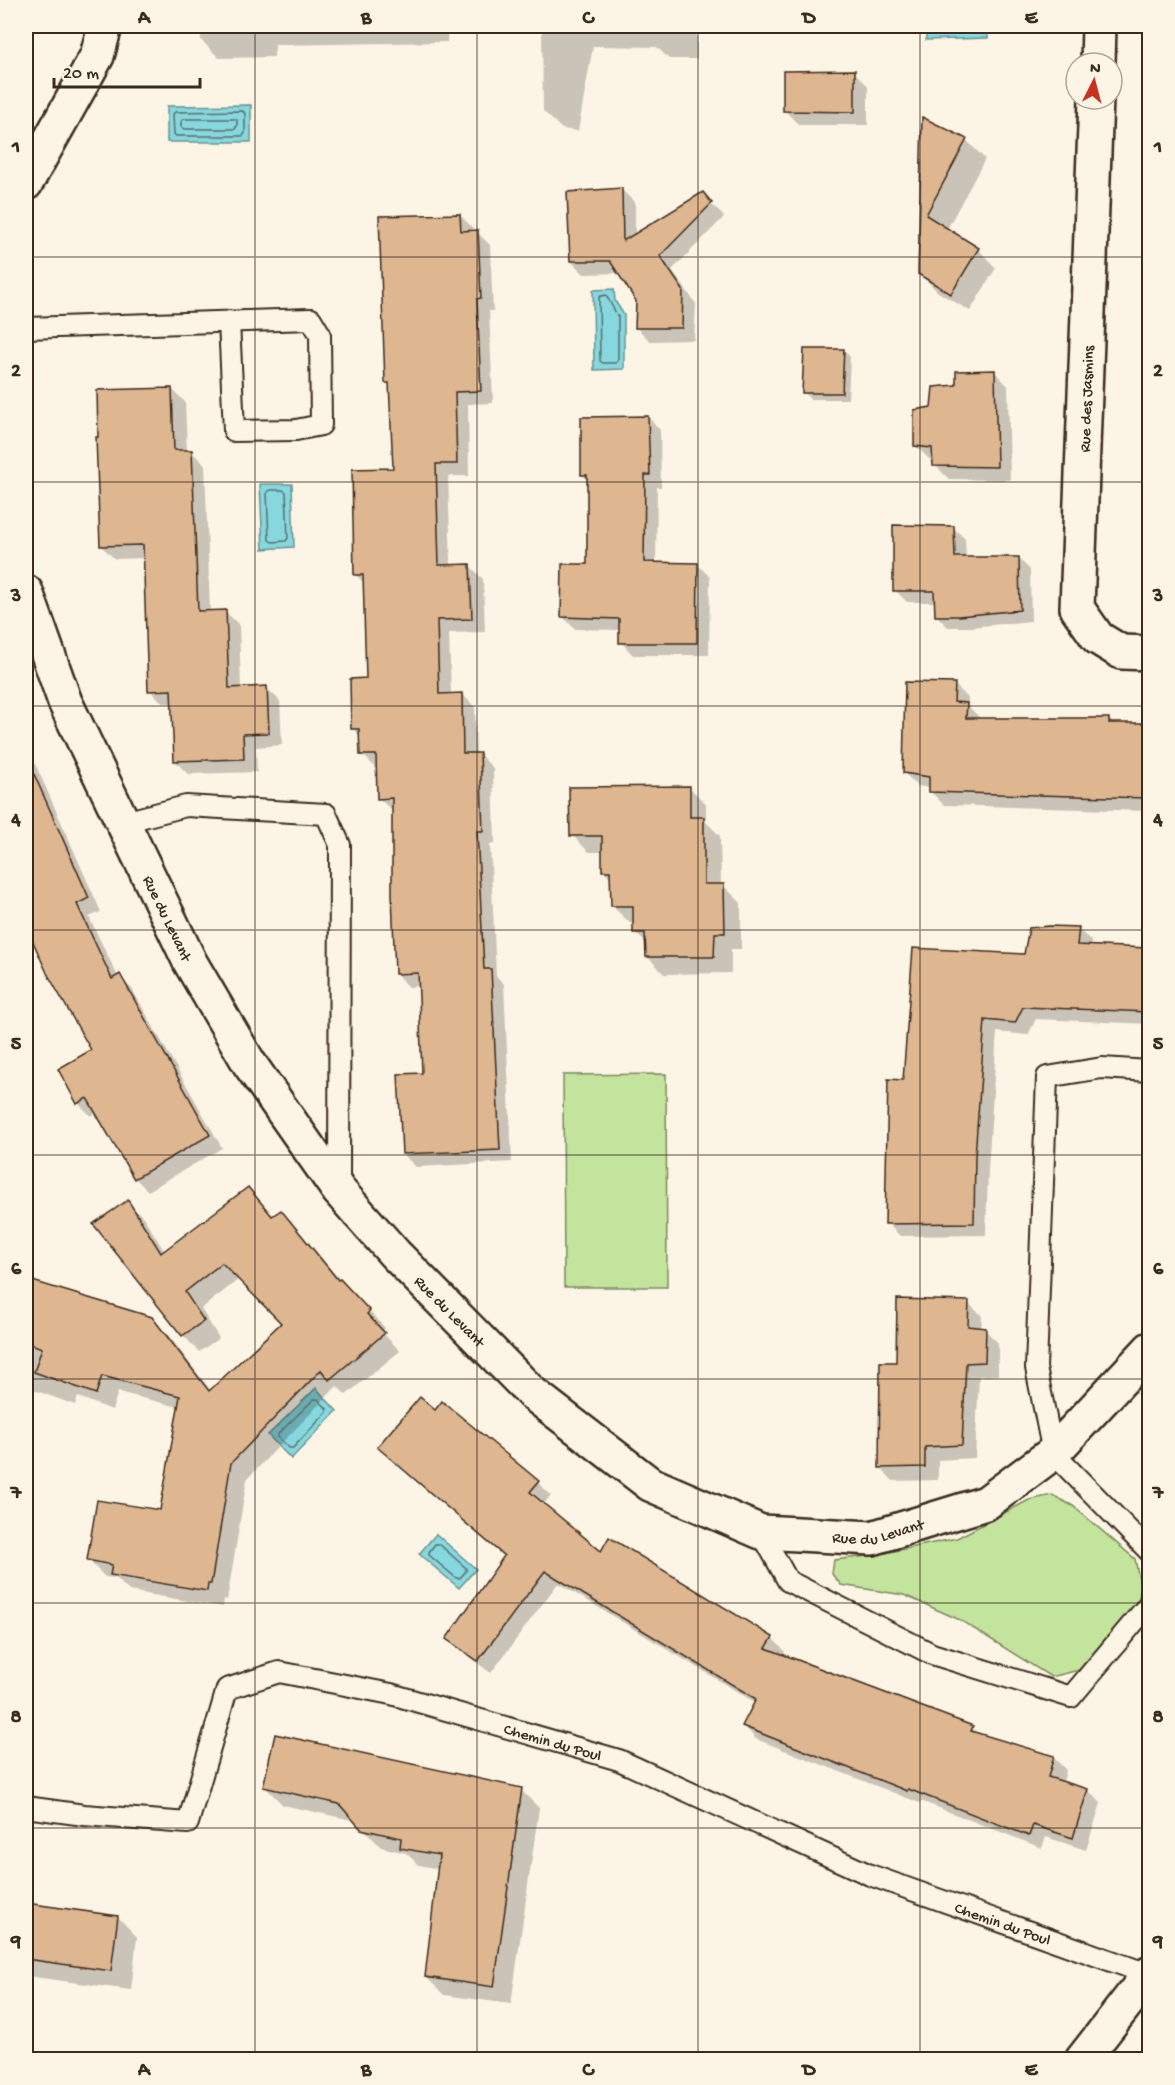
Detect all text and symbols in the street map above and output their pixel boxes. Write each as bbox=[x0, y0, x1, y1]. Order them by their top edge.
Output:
text: A bbox=[137, 8, 152, 31]
text: B bbox=[360, 8, 372, 31]
text: C bbox=[582, 8, 596, 31]
text: D bbox=[800, 8, 816, 31]
text: E bbox=[1025, 8, 1039, 31]
scale bar bbox=[54, 51, 200, 89]
north arrow bbox=[1064, 51, 1124, 111]
text: N bbox=[1089, 60, 1102, 80]
text: 20 m bbox=[63, 64, 99, 85]
text: 1 bbox=[11, 137, 20, 160]
text: 1 bbox=[1153, 137, 1162, 160]
street label: Rue des Jasmins bbox=[1077, 344, 1100, 453]
text: 2 bbox=[11, 361, 21, 384]
text: 2 bbox=[1153, 361, 1163, 384]
text: 3 bbox=[10, 586, 21, 609]
text: 3 bbox=[1152, 586, 1163, 609]
text: 4 bbox=[10, 810, 21, 833]
text: 4 bbox=[1152, 810, 1163, 833]
street label: Rue du Levant bbox=[137, 873, 195, 966]
text: 5 bbox=[11, 1034, 22, 1057]
text: 5 bbox=[1153, 1034, 1164, 1057]
text: 6 bbox=[11, 1259, 22, 1282]
text: 6 bbox=[1153, 1259, 1164, 1282]
street label: Rue du Levant bbox=[409, 1273, 488, 1354]
text: 7 bbox=[10, 1483, 23, 1506]
text: 7 bbox=[1152, 1483, 1165, 1506]
street label: Rue du Levant bbox=[832, 1516, 928, 1551]
text: 8 bbox=[11, 1707, 22, 1730]
text: 8 bbox=[1153, 1707, 1164, 1730]
street label: Chemin du Poul bbox=[501, 1721, 603, 1767]
street label: Chemin du Poul bbox=[951, 1900, 1053, 1952]
text: 9 bbox=[10, 1932, 21, 1955]
text: 9 bbox=[1152, 1932, 1163, 1955]
text: A bbox=[137, 2060, 152, 2083]
text: B bbox=[360, 2060, 372, 2083]
text: C bbox=[582, 2060, 596, 2083]
text: D bbox=[800, 2060, 816, 2083]
text: E bbox=[1025, 2060, 1039, 2083]

